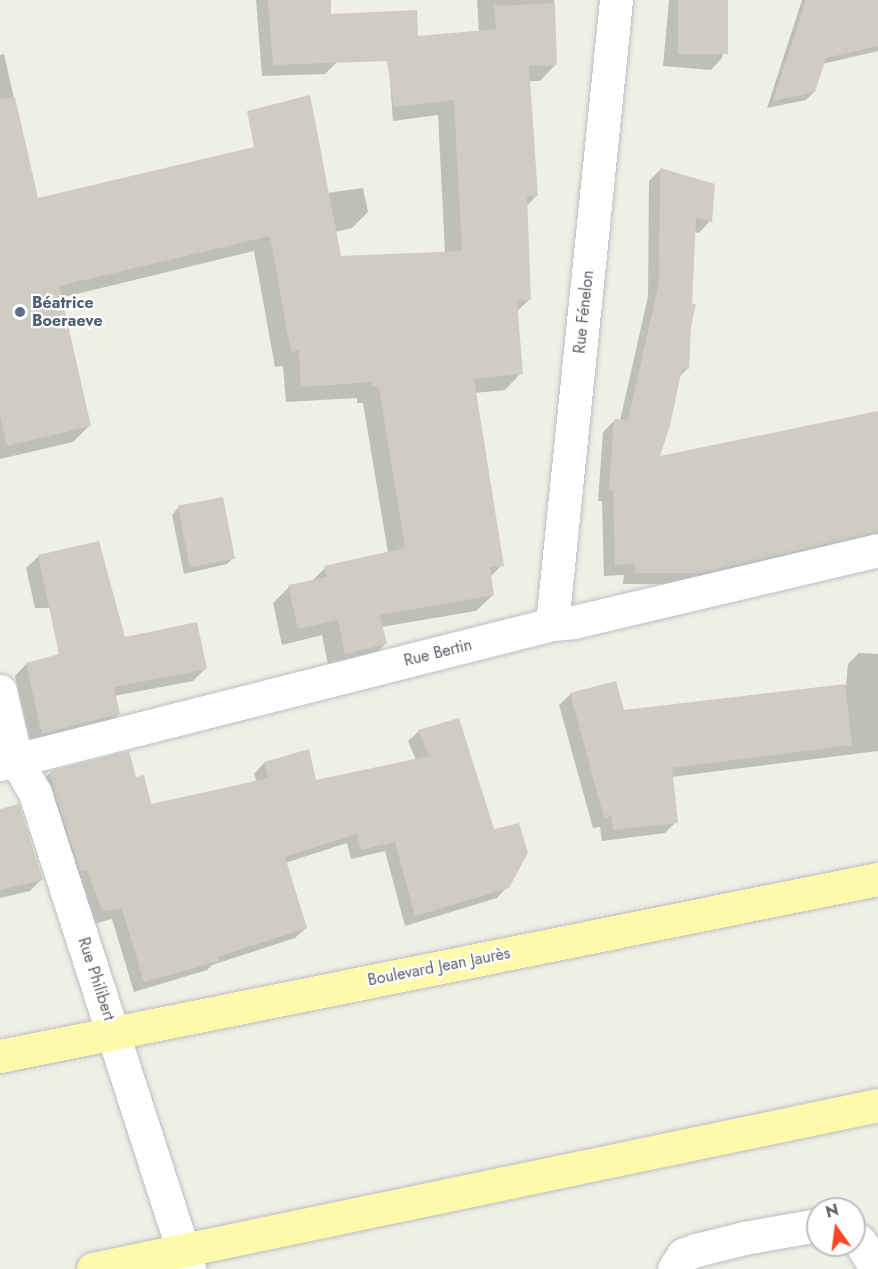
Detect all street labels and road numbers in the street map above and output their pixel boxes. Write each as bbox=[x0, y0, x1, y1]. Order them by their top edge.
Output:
street label: Rue Fénelon bbox=[570, 269, 598, 355]
street label: Rue Bertin bbox=[402, 635, 474, 671]
street label: Rue Philibert bbox=[74, 935, 118, 1023]
street label: Boulevard Jean Jaurès bbox=[366, 944, 512, 990]

